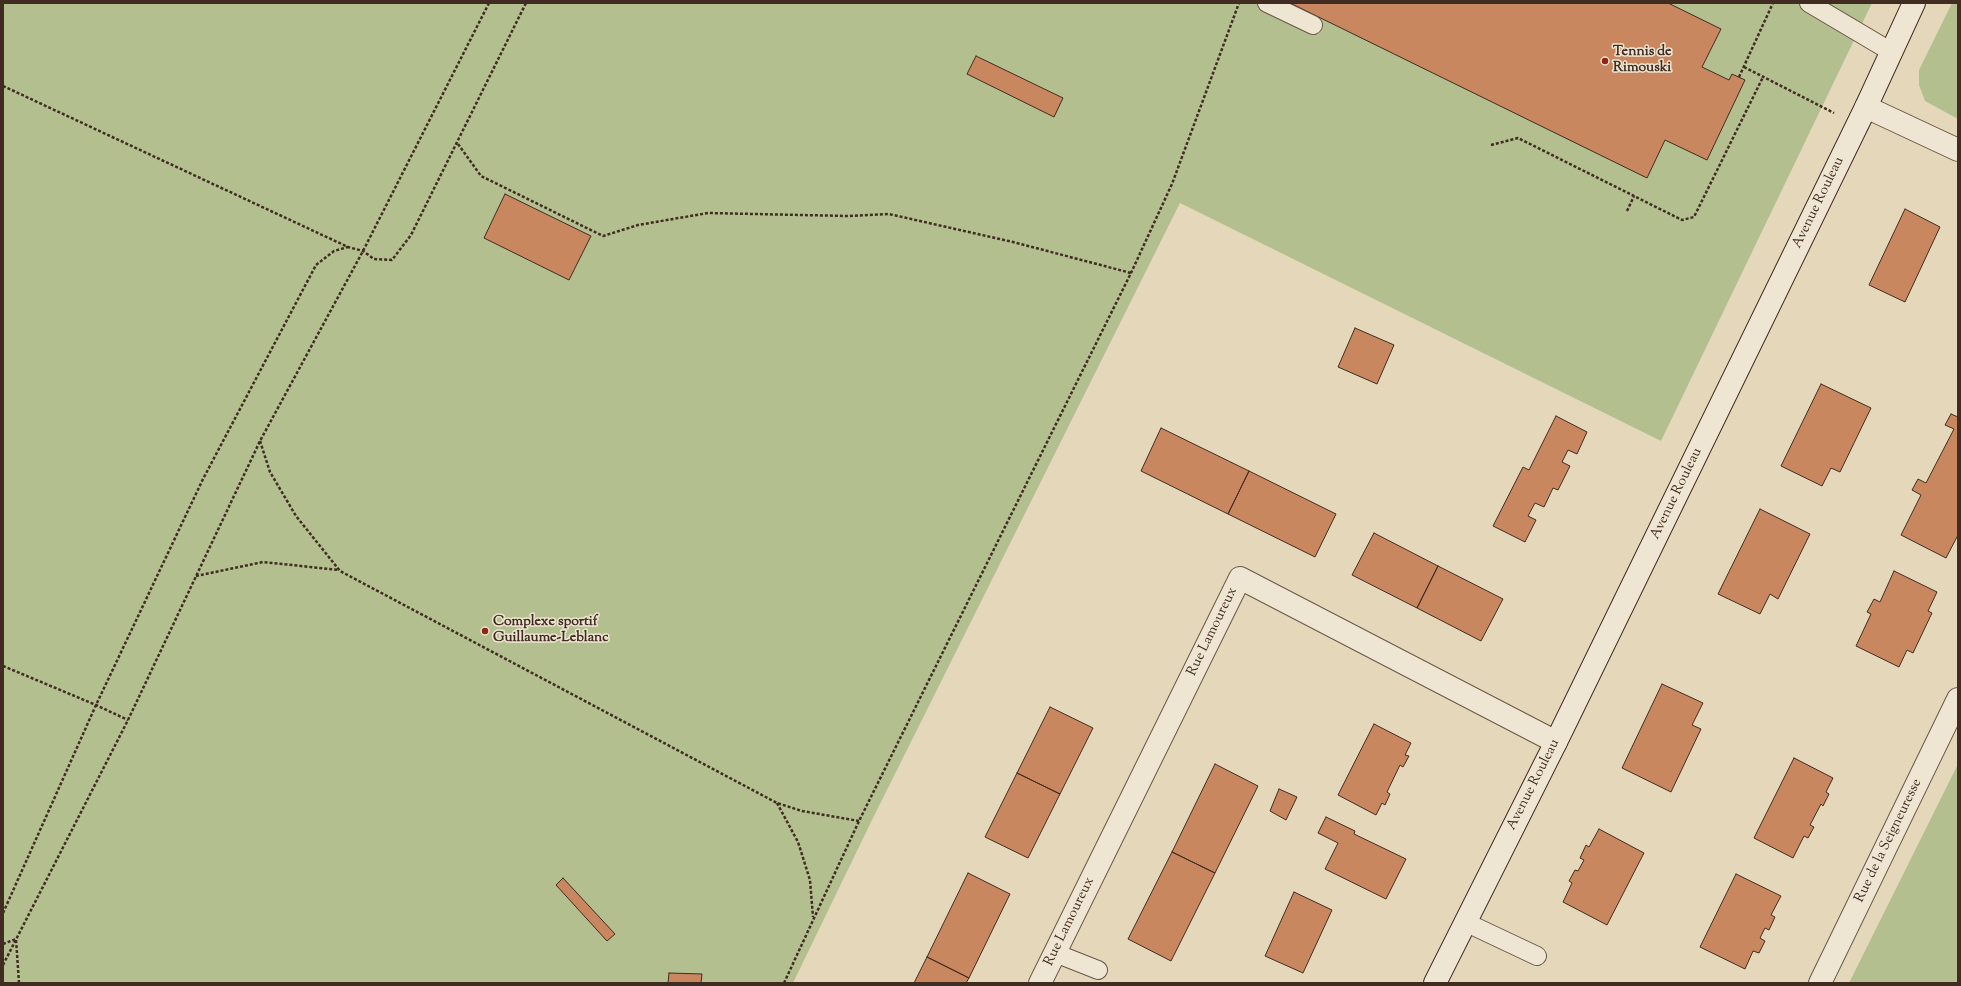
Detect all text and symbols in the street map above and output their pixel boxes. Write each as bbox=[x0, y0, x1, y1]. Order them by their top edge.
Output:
place label: Tennis de Rimouski bbox=[1613, 45, 1671, 78]
marker: Tennis de Rimouski bbox=[1600, 56, 1610, 66]
street label: Avenue Rouleau bbox=[1790, 154, 1848, 252]
street label: Avenue Rouleau bbox=[1648, 445, 1706, 543]
street label: Rue Lamoureux bbox=[1184, 585, 1242, 679]
place label: Complexe sportif Guillaume-Leblanc bbox=[493, 615, 609, 648]
marker: Complexe sportif Guillaume-Leblanc bbox=[480, 626, 490, 636]
street label: Avenue Rouleau bbox=[1504, 737, 1564, 833]
street label: Rue de la Seigneuresse bbox=[1852, 776, 1926, 906]
street label: Rue Lamoureux bbox=[1041, 875, 1099, 969]

